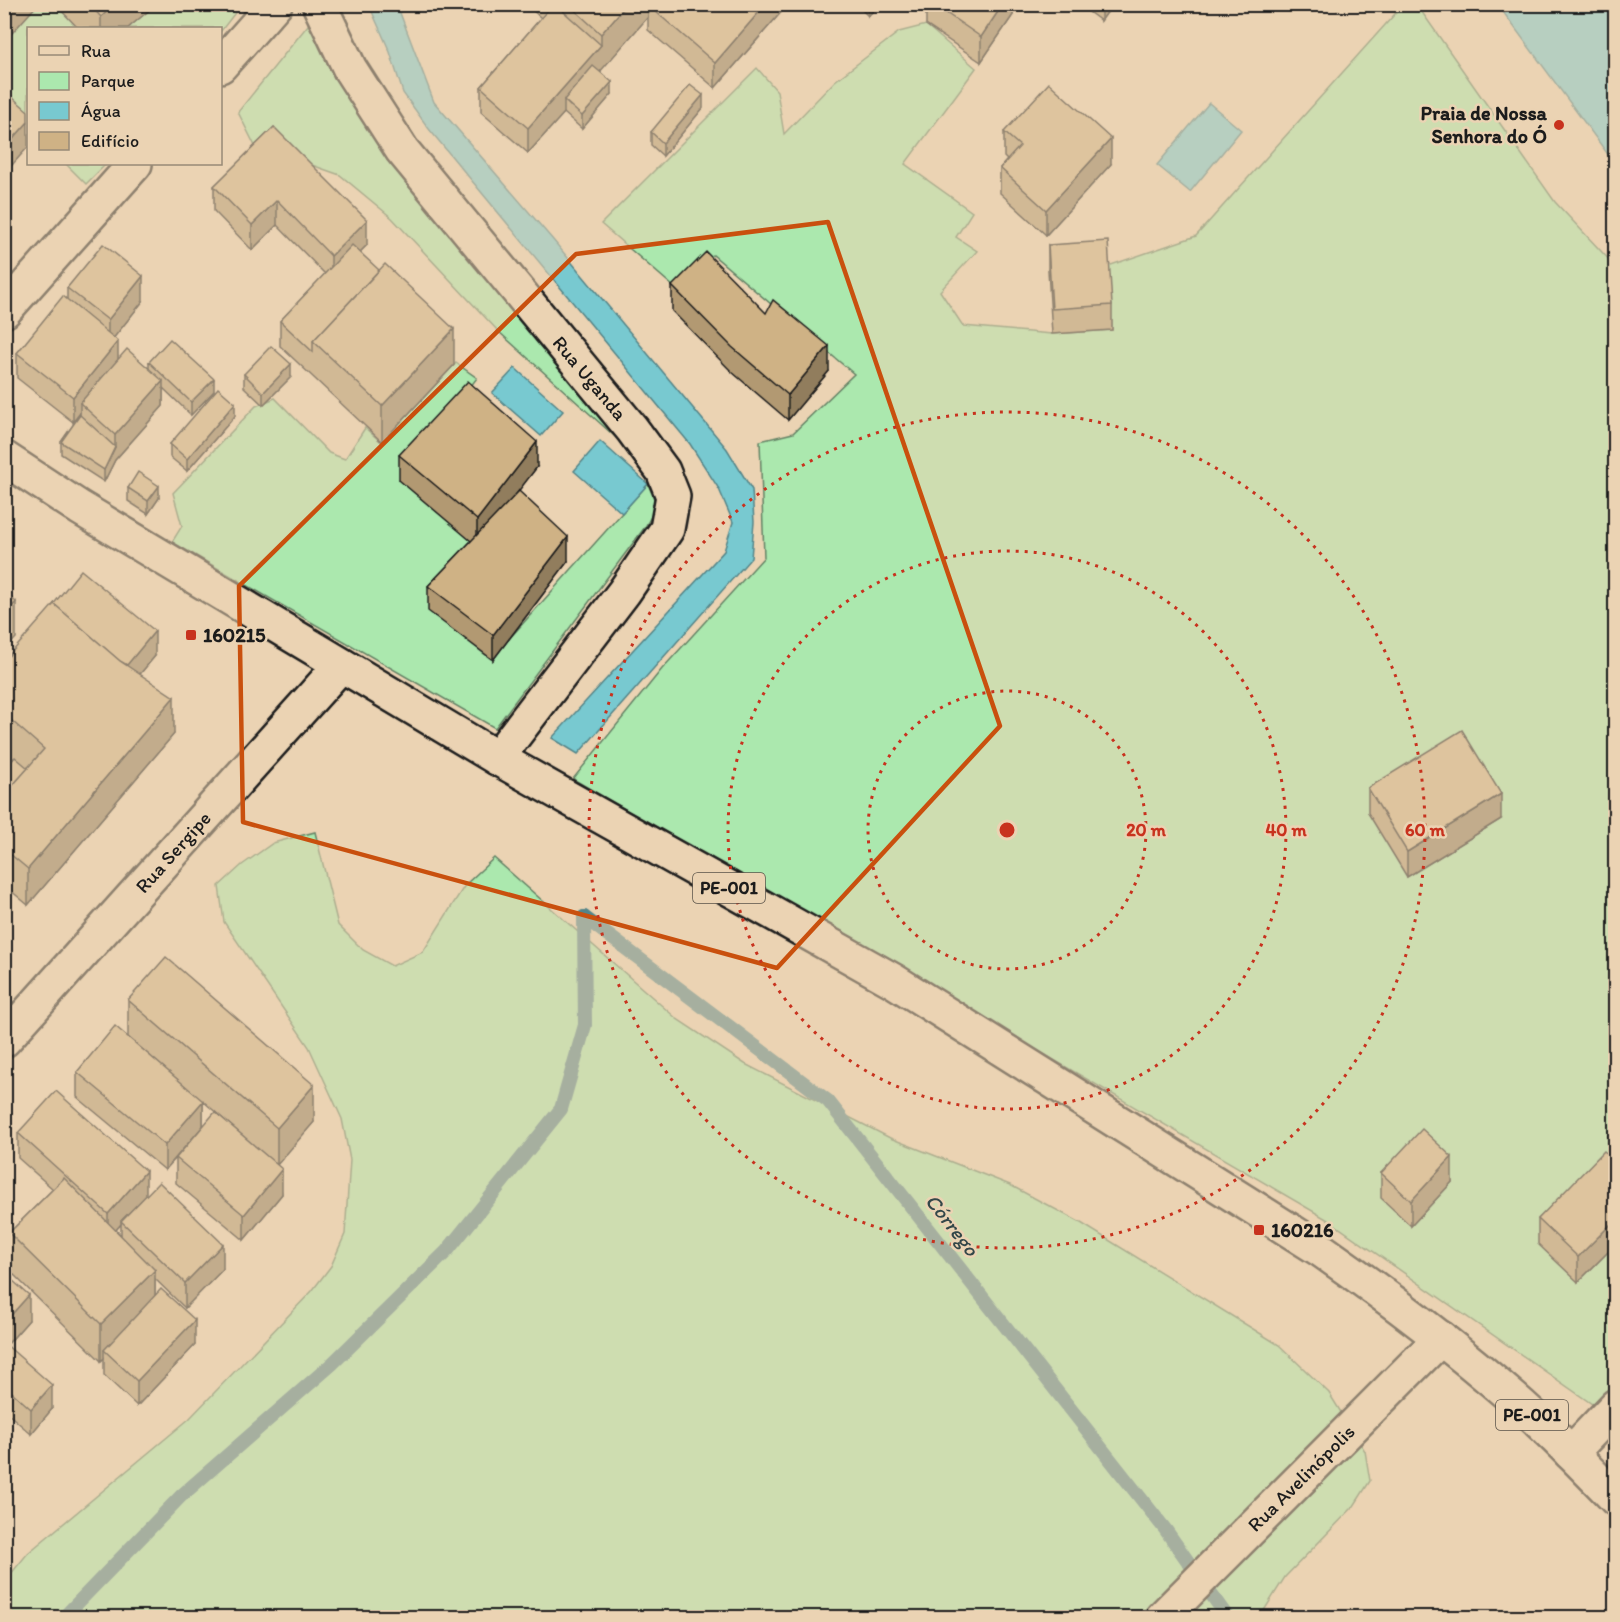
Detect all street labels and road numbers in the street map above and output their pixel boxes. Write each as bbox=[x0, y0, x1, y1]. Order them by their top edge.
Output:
street label: Rua Uganda bbox=[548, 331, 633, 426]
street label: Rua Sergipe bbox=[130, 806, 216, 898]
road number: PE-001 bbox=[693, 873, 765, 903]
road number: PE-001 bbox=[1496, 1400, 1568, 1430]
street label: Rua Avelinópolis bbox=[1242, 1419, 1360, 1537]

